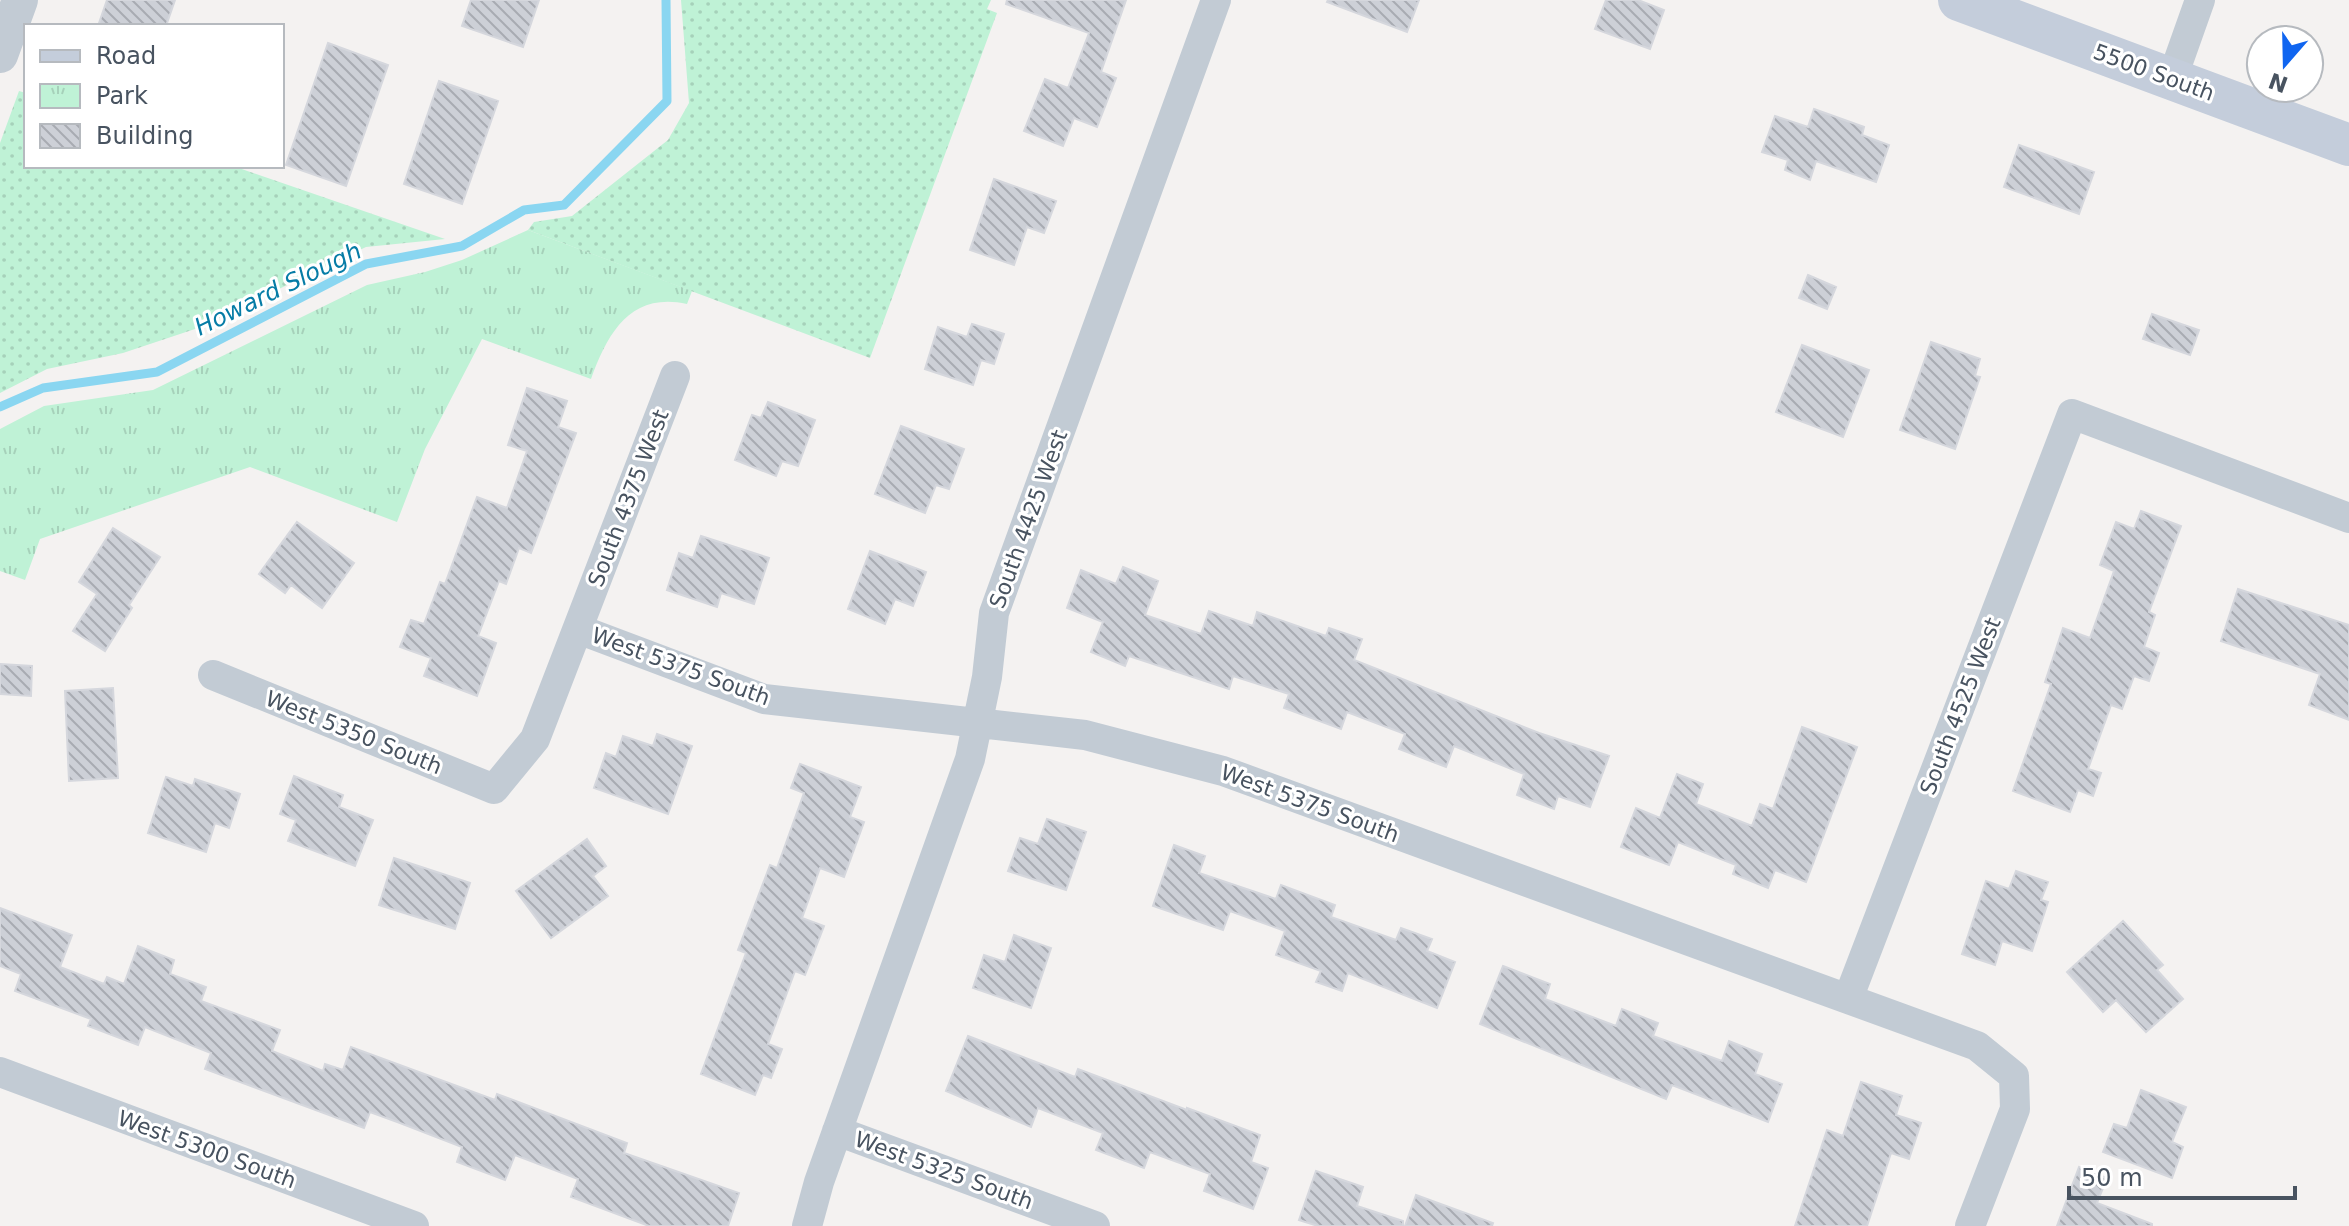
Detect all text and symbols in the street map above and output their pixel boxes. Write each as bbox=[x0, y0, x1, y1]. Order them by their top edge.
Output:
legend bbox=[24, 24, 284, 168]
north arrow bbox=[2245, 24, 2325, 104]
street label: 5500 South bbox=[2090, 39, 2218, 106]
text: Road bbox=[96, 42, 156, 70]
text: N bbox=[2265, 67, 2291, 97]
text: Park bbox=[96, 82, 148, 110]
text: Building bbox=[96, 122, 193, 150]
water label: Howard Slough bbox=[190, 237, 366, 341]
street label: South 4375 West bbox=[583, 406, 674, 590]
street label: South 4425 West bbox=[985, 426, 1072, 612]
street label: South 4525 West bbox=[1915, 614, 2006, 798]
street label: West 5375 South bbox=[588, 623, 773, 710]
street label: West 5350 South bbox=[262, 686, 446, 779]
street label: West 5375 South bbox=[1217, 760, 1402, 847]
street label: West 5300 South bbox=[114, 1106, 299, 1193]
street label: West 5325 South bbox=[851, 1127, 1036, 1214]
scale bar bbox=[2069, 1150, 2295, 1200]
text: 50 m bbox=[2081, 1164, 2143, 1192]

